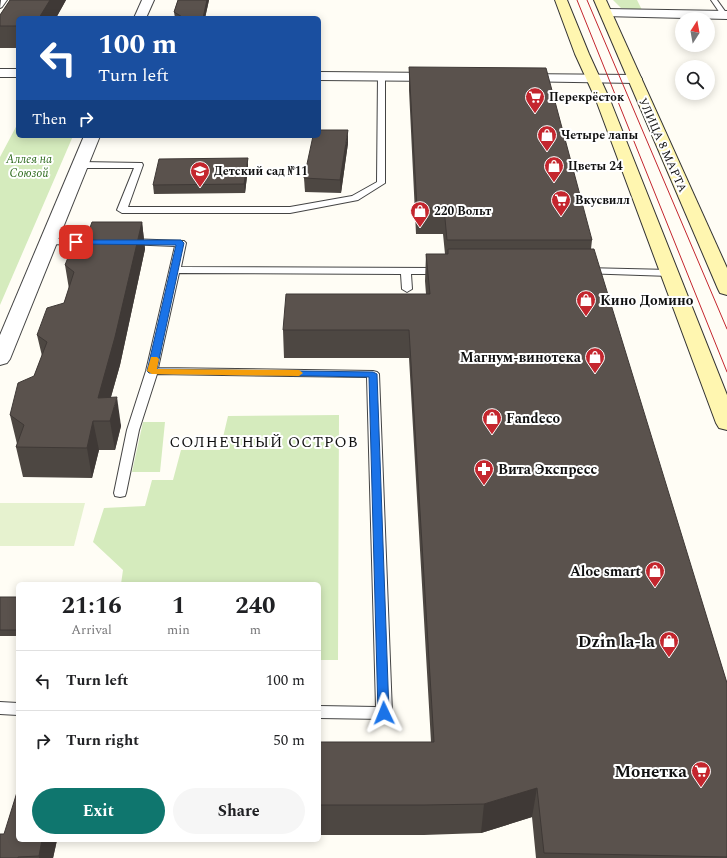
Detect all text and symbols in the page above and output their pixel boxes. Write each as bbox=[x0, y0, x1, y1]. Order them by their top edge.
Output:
north arrow bbox=[675, 12, 715, 52]
map controls bbox=[675, 12, 715, 100]
text: 100 m bbox=[98, 23, 177, 66]
icon: left bbox=[32, 32, 84, 84]
button: search bbox=[675, 60, 715, 100]
text: Turn left bbox=[98, 62, 169, 89]
supermarket icon: Перекрёсток bbox=[524, 86, 546, 114]
place label: Перекрёсток bbox=[549, 88, 625, 107]
street label: УЛИЦА 8 МАРТА bbox=[633, 95, 692, 196]
text: Then bbox=[32, 108, 67, 131]
icon: right bbox=[75, 108, 97, 130]
shop icon: Четыре лапы bbox=[536, 124, 558, 152]
place label: Четыре лапы bbox=[561, 126, 639, 145]
park label: Аллея на Союзой bbox=[5, 150, 52, 183]
shop icon: Цветы 24 bbox=[543, 155, 565, 183]
place label: Цветы 24 bbox=[568, 157, 623, 176]
school or university icon: Детский сад №11 bbox=[189, 160, 211, 188]
place label: Детский сад №11 bbox=[214, 162, 308, 181]
supermarket icon: Вкусвилл bbox=[550, 189, 572, 217]
place label: Вкусвилл bbox=[575, 191, 630, 210]
shop icon: 220 Вольт bbox=[409, 200, 431, 228]
place label: 220 Вольт bbox=[434, 202, 491, 221]
pin bbox=[59, 225, 93, 259]
icon: arrive bbox=[65, 231, 87, 253]
shop icon: Кино Домино bbox=[575, 289, 597, 317]
place label: Кино Домино bbox=[600, 290, 694, 311]
shop icon: Магнум-винотека bbox=[584, 346, 606, 374]
place label: Магнум-винотека bbox=[460, 347, 582, 368]
shop icon: Fandeco bbox=[481, 407, 503, 435]
place label: Fandeco bbox=[506, 408, 560, 429]
district label: СОЛНЕЧНЫЙ ОСТРОВ bbox=[169, 431, 359, 454]
pharmacy icon: Вита Экспресс bbox=[473, 458, 495, 486]
place label: Вита Экспресс bbox=[498, 459, 597, 480]
shop icon: Aloe smart bbox=[644, 560, 666, 588]
place label: Aloe smart bbox=[570, 561, 642, 582]
text: 21:16 bbox=[61, 588, 122, 624]
text: 1 bbox=[172, 588, 185, 624]
text: 240 bbox=[235, 588, 276, 624]
text: Arrival bbox=[71, 620, 112, 640]
text: min bbox=[167, 620, 190, 640]
text: m bbox=[250, 620, 261, 640]
place label: Dzin la-la bbox=[578, 629, 655, 655]
shop icon: Dzin la-la bbox=[658, 630, 680, 658]
text: Turn left bbox=[66, 669, 128, 692]
text: 100 m bbox=[266, 669, 305, 692]
icon: left bbox=[32, 670, 54, 692]
position arrow bbox=[363, 692, 405, 734]
text: Turn right bbox=[66, 729, 139, 752]
text: 50 m bbox=[273, 729, 305, 752]
icon: right bbox=[32, 730, 54, 752]
place label: Монетка bbox=[614, 759, 687, 785]
supermarket icon: Монетка bbox=[690, 760, 712, 788]
button: Exit bbox=[32, 788, 165, 834]
button: Share bbox=[173, 788, 305, 834]

